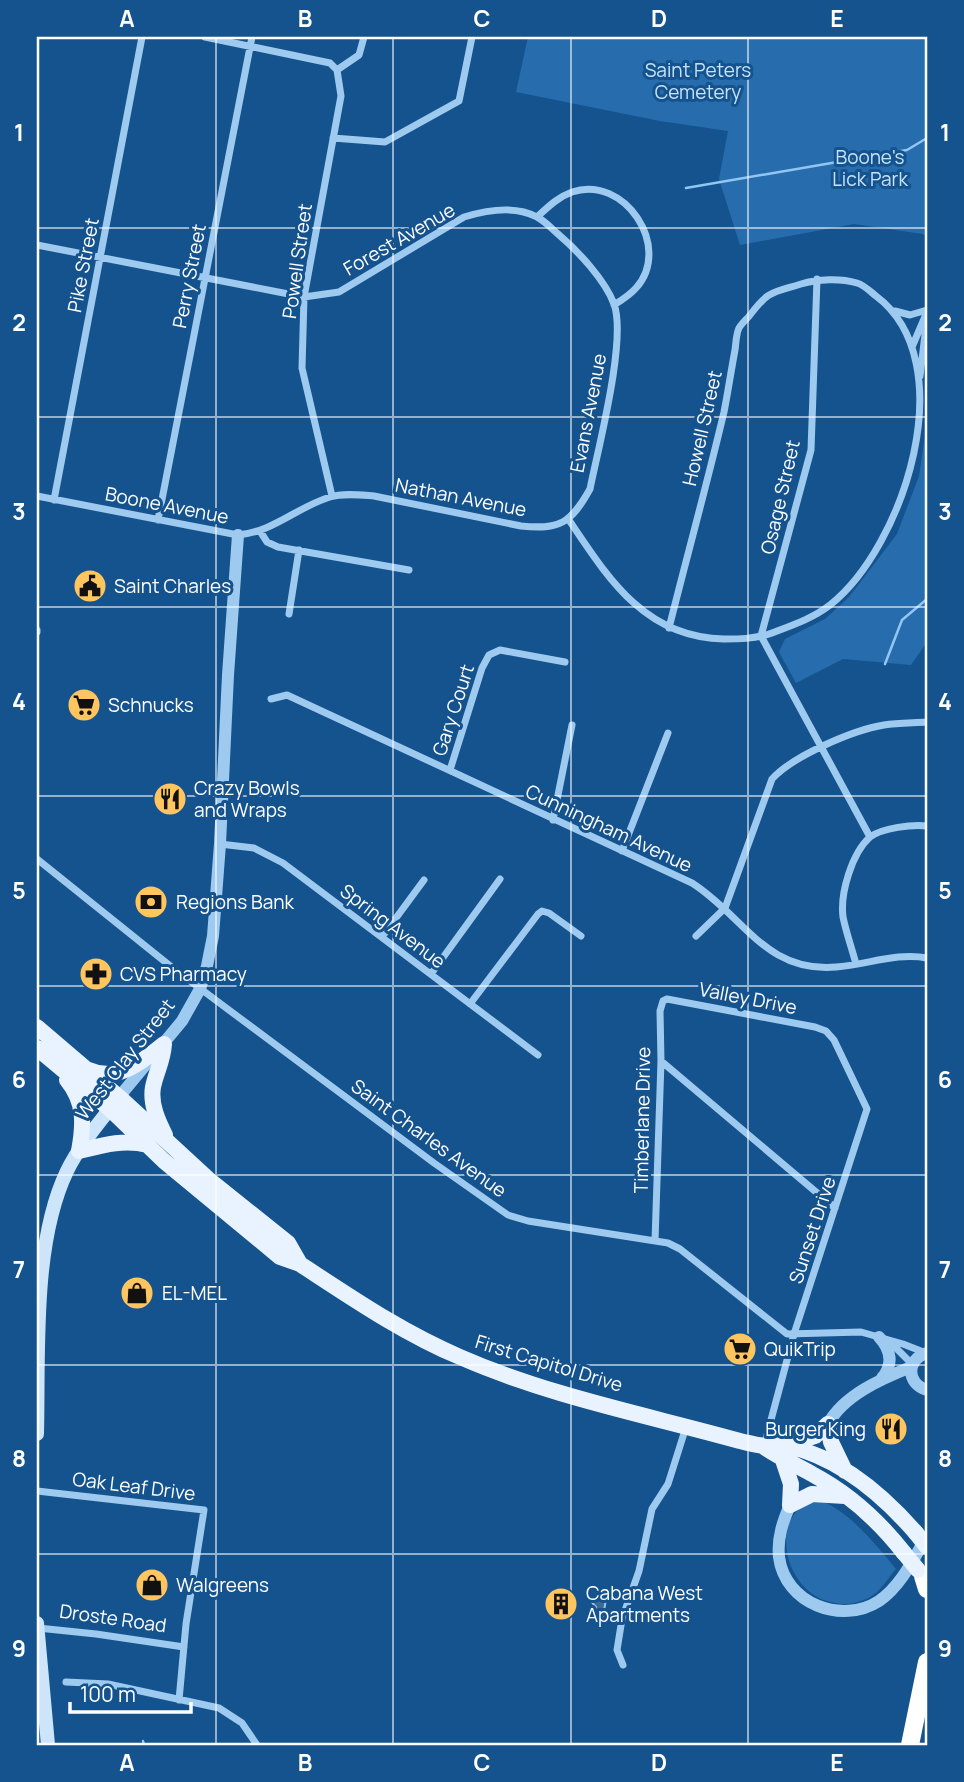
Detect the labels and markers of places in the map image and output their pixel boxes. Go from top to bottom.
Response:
public building icon: Saint Charles [71,567,109,605]
place label: Saint Charles [114,573,231,599]
supermarket icon: Schnucks [65,686,103,724]
place label: Schnucks [108,692,194,718]
place label: Crazy Bowls and Wraps [194,775,300,823]
restaurant icon: Crazy Bowls and Wraps [151,780,189,818]
bank icon: Regions Bank [132,883,170,921]
place label: Regions Bank [176,889,295,915]
pharmacy icon: CVS Pharmacy [77,955,115,993]
place label: CVS Pharmacy [120,961,247,987]
shop icon: EL-MEL [118,1274,156,1312]
place label: EL-MEL [162,1280,227,1306]
supermarket icon: QuikTrip [721,1330,759,1368]
place label: QuikTrip [764,1336,836,1362]
restaurant icon: Burger King [872,1410,910,1448]
place label: Burger King [765,1416,866,1442]
shop icon: Walgreens [133,1566,171,1604]
place label: Walgreens [176,1572,269,1598]
place label: Cabana West Apartments [586,1580,703,1628]
building icon: Cabana West Apartments [542,1585,580,1623]

